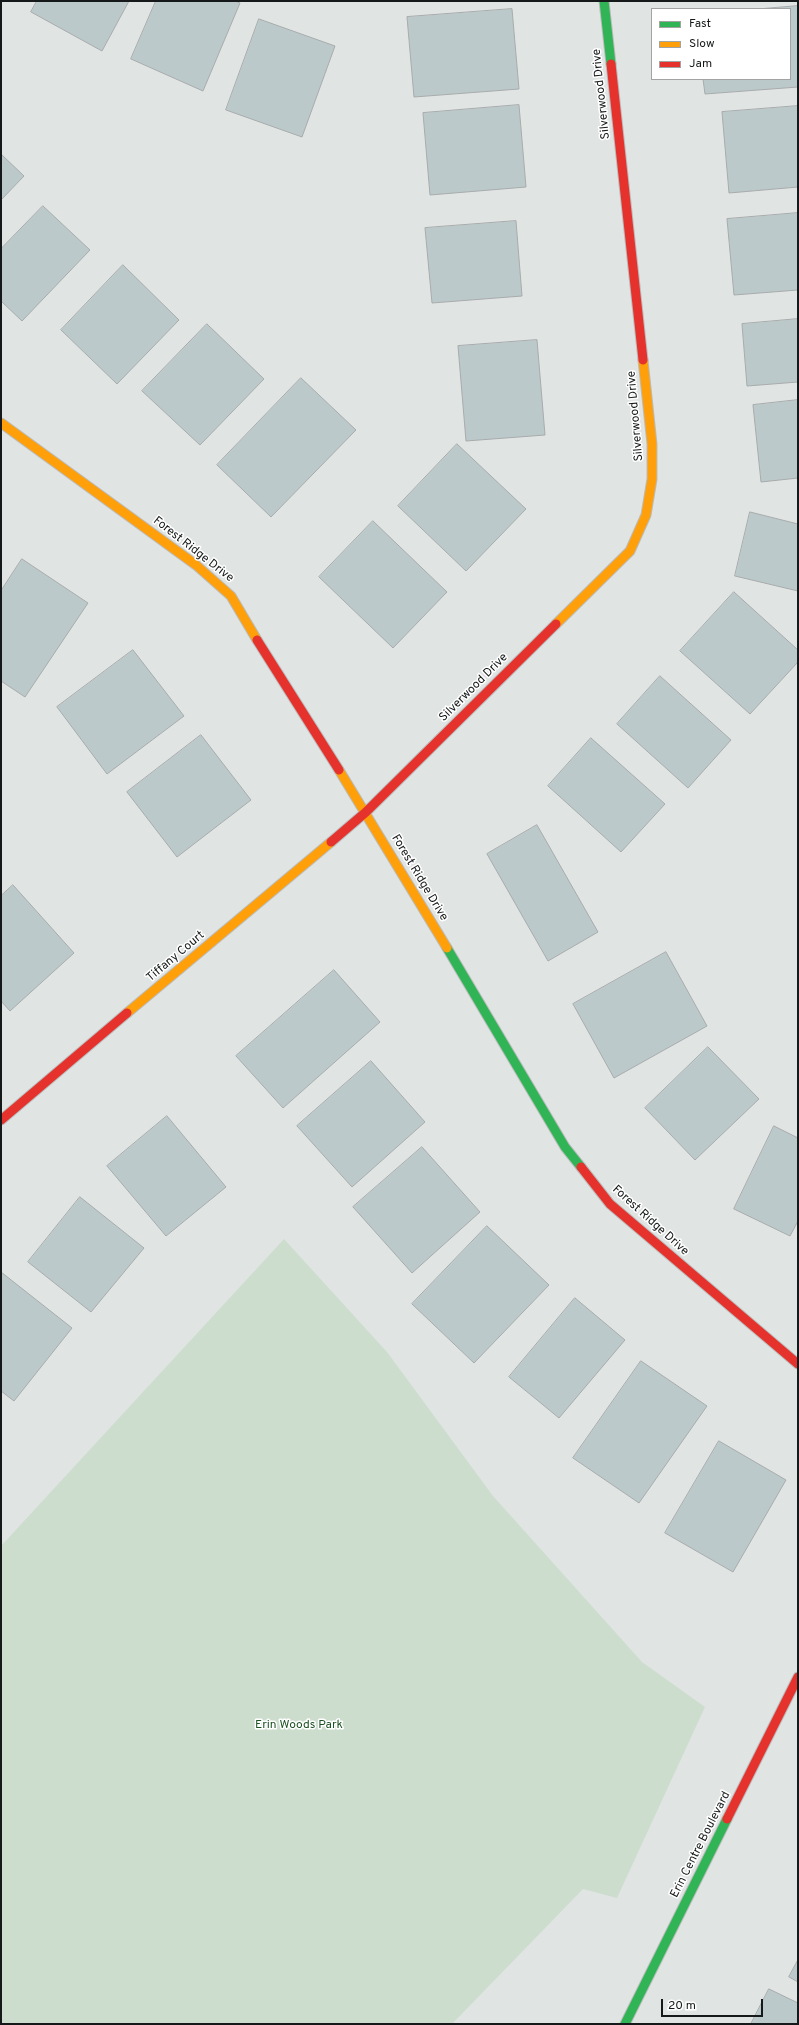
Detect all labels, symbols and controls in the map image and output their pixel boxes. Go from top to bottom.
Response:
legend [651,8,791,80]
text: Fast [689,16,711,32]
text: Slow [689,36,715,52]
street label: Silverwood Drive [590,48,614,140]
text: Jam [689,56,712,72]
street label: Silverwood Drive [625,370,647,462]
street label: Forest Ridge Drive [150,514,236,586]
street label: Silverwood Drive [437,651,511,725]
street label: Forest Ridge Drive [388,832,450,924]
street label: Tiffany Court [144,929,208,985]
street label: Forest Ridge Drive [609,1183,691,1259]
park label: Erin Woods Park [255,1719,343,1733]
street label: Erin Centre Boulevard [668,1789,734,1901]
scale bar [663,1991,765,2017]
text: 20 m [668,1998,696,2014]

